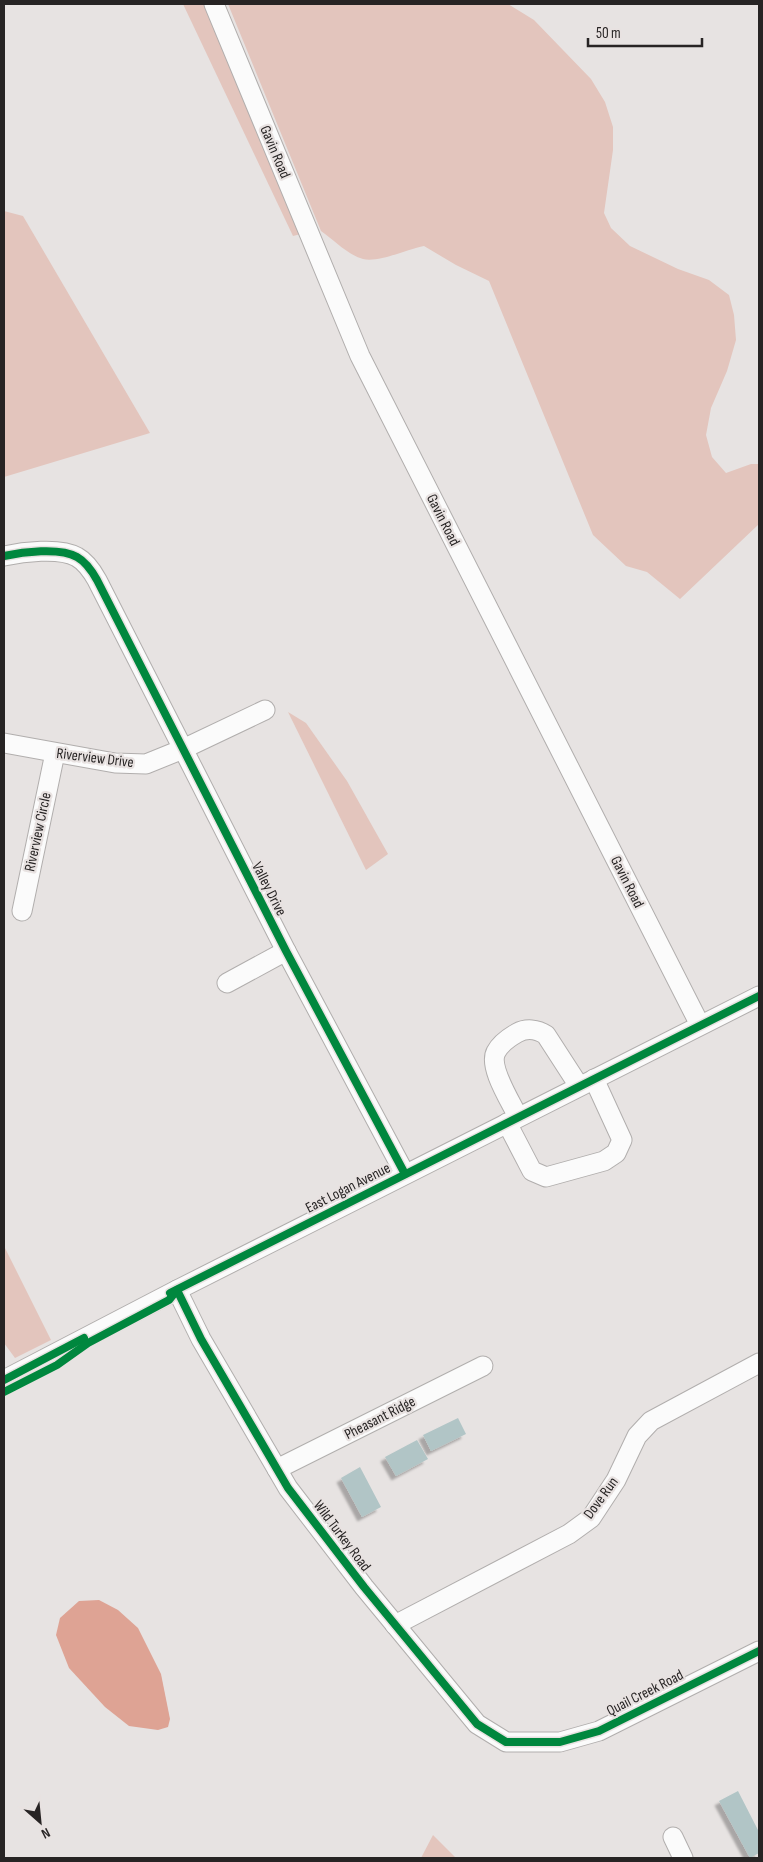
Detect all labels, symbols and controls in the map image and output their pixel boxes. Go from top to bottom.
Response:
scale bar [588,15,702,47]
text: 50 m [596,24,621,43]
street label: Gavin Road [255,123,295,181]
street label: Gavin Road [422,491,464,549]
street label: Riverview Drive [55,744,135,772]
street label: Riverview Circle [20,791,56,873]
street label: Gavin Road [606,853,648,911]
street label: Valley Drive [247,859,291,919]
street label: East Logan Avenue [302,1158,394,1218]
street label: Pheasant Ridge [341,1392,419,1444]
street label: Dove Run [579,1473,623,1523]
street label: Wild Turkey Road [309,1497,375,1575]
street label: Quail Creek Road [603,1665,687,1721]
north arrow [15,1797,65,1847]
text: N [38,1824,53,1842]

